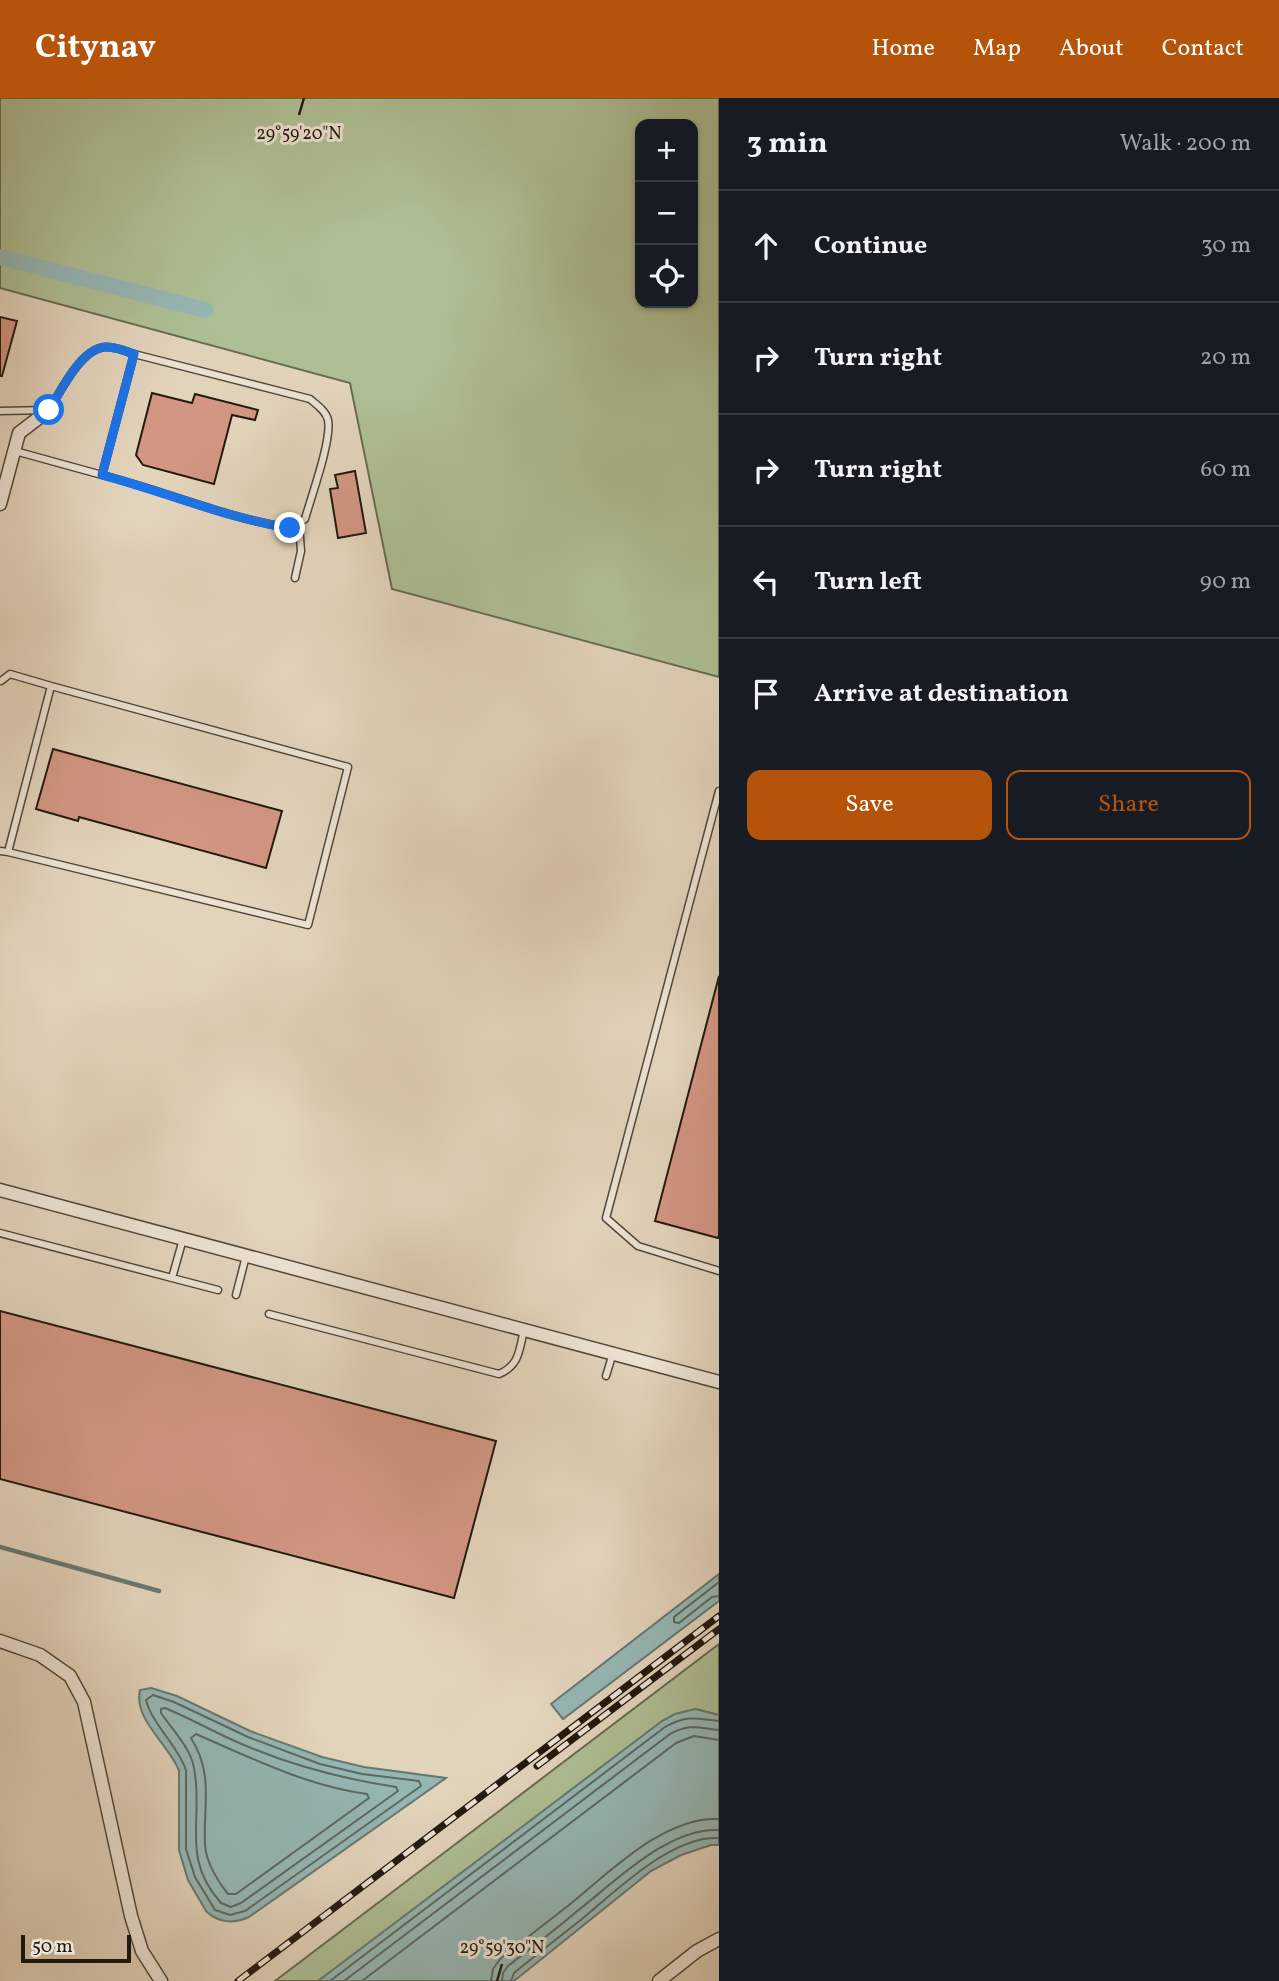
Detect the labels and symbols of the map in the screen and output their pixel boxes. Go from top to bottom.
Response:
text: 29°59'20"N [256,122,342,147]
route start [33,394,64,425]
route end [274,512,305,543]
scale bar [21,1932,131,1964]
text: 29°59'30"N [460,1936,544,1961]

